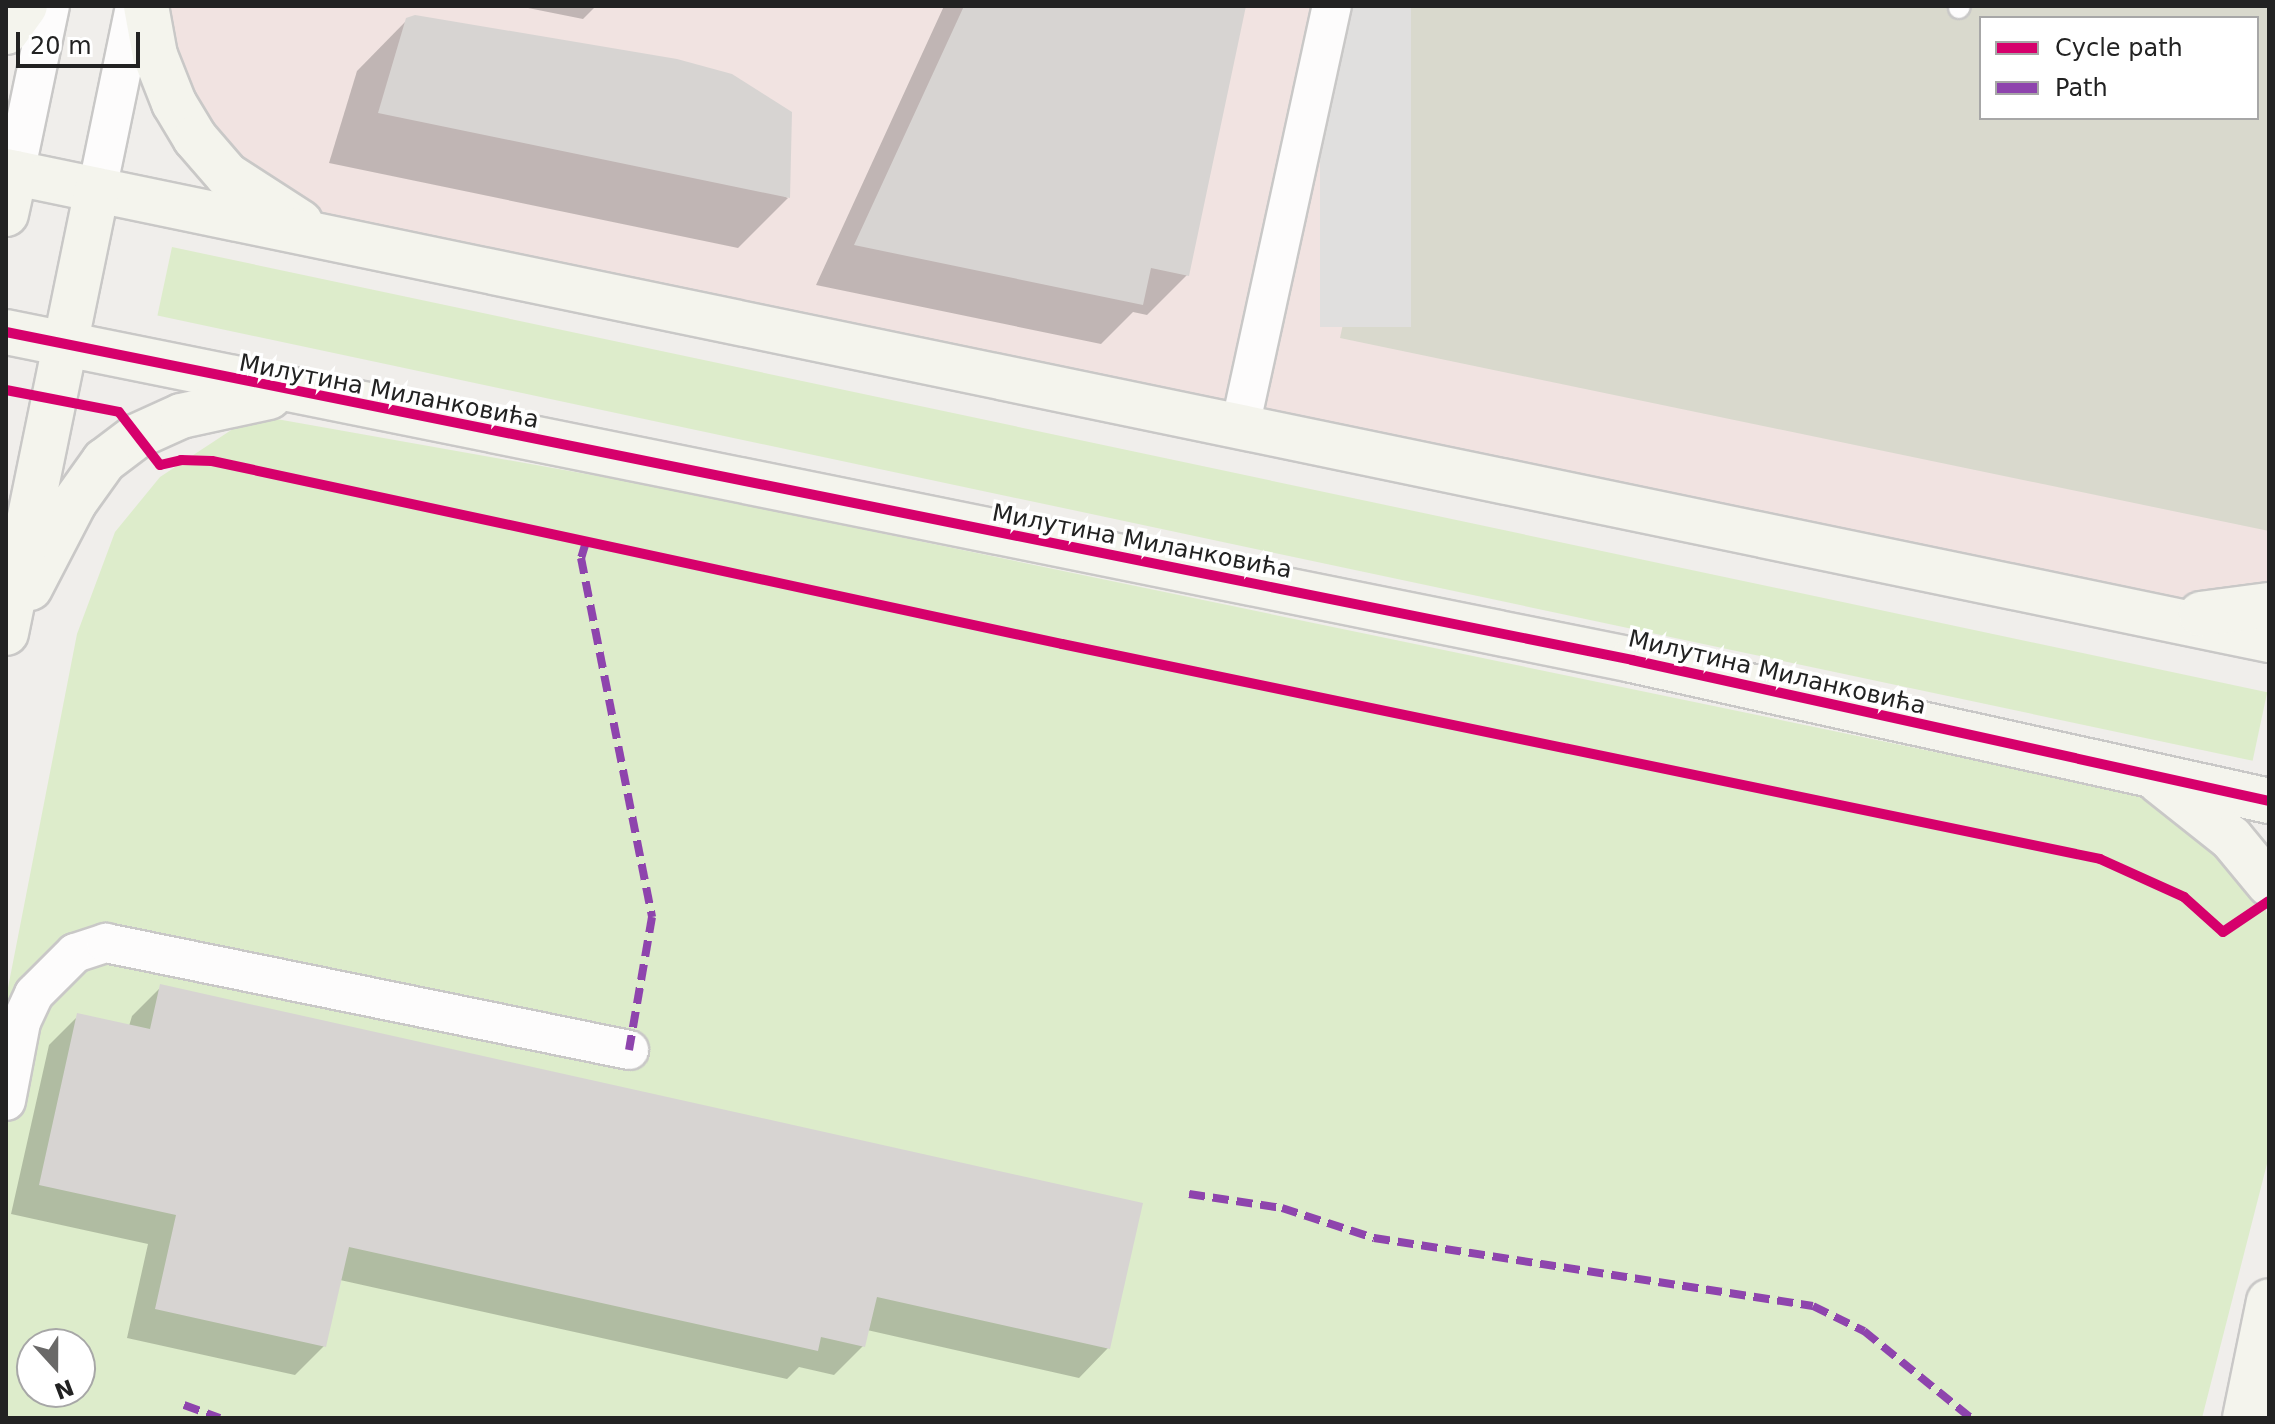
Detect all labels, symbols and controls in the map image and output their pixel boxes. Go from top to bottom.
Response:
scale bar [20,16,144,66]
legend [1979,16,2259,120]
text: 20 m [30,32,92,60]
text: Cycle path [2055,34,2183,62]
text: Path [2055,74,2108,102]
street label: Милутина Миланковића [237,349,541,435]
street label: Милутина Миланковића [990,499,1294,585]
street label: Милутина Миланковића [1625,625,1929,721]
north arrow [16,1328,96,1408]
text: N [51,1374,77,1404]

